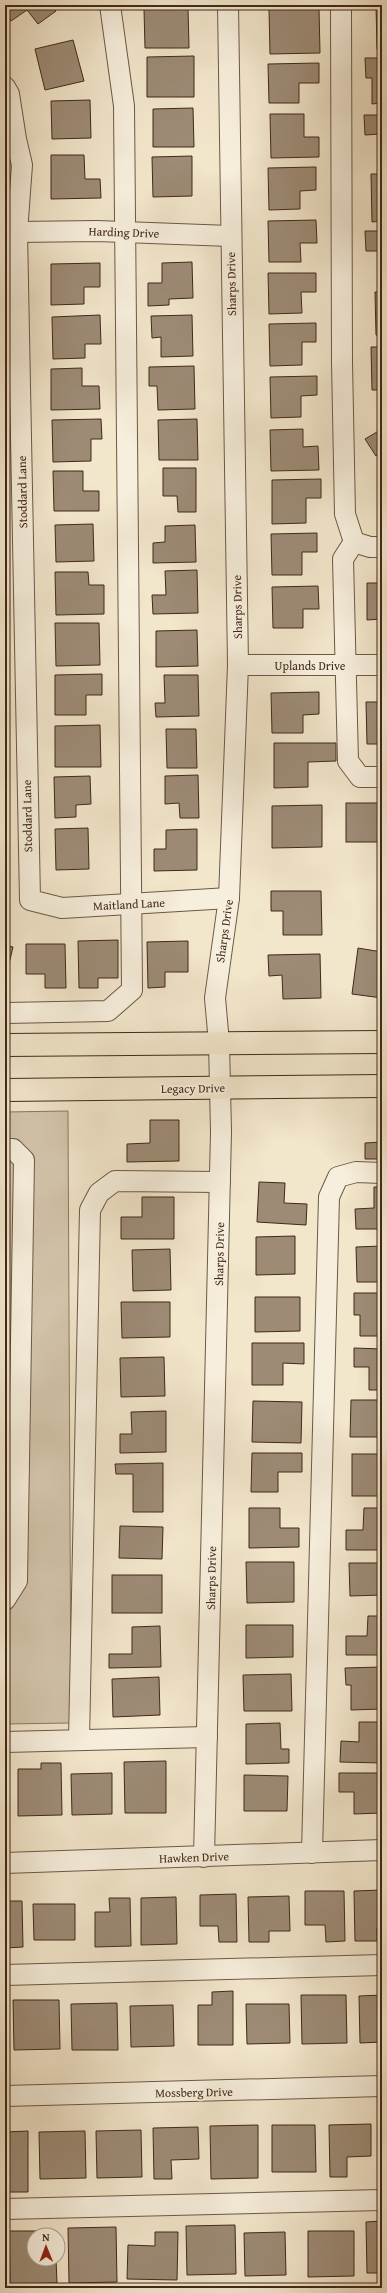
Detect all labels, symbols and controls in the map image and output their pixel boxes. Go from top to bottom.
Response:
street label: Harding Drive [88,222,160,242]
street label: Sharps Drive [222,251,240,316]
street label: Stoddard Lane [13,455,31,528]
street label: Sharps Drive [228,574,246,639]
street label: Uplands Drive [275,657,346,674]
street label: Stoddard Lane [18,779,36,852]
street label: Maitland Lane [93,894,166,914]
street label: Sharps Drive [211,898,237,964]
street label: Legacy Drive [161,1079,226,1097]
street label: Sharps Drive [210,1221,228,1286]
street label: Sharps Drive [202,1545,220,1610]
street label: Hawken Drive [159,1847,230,1867]
street label: Mossberg Drive [155,2083,233,2101]
north arrow [26,2227,66,2267]
text: N [42,2229,50,2245]

